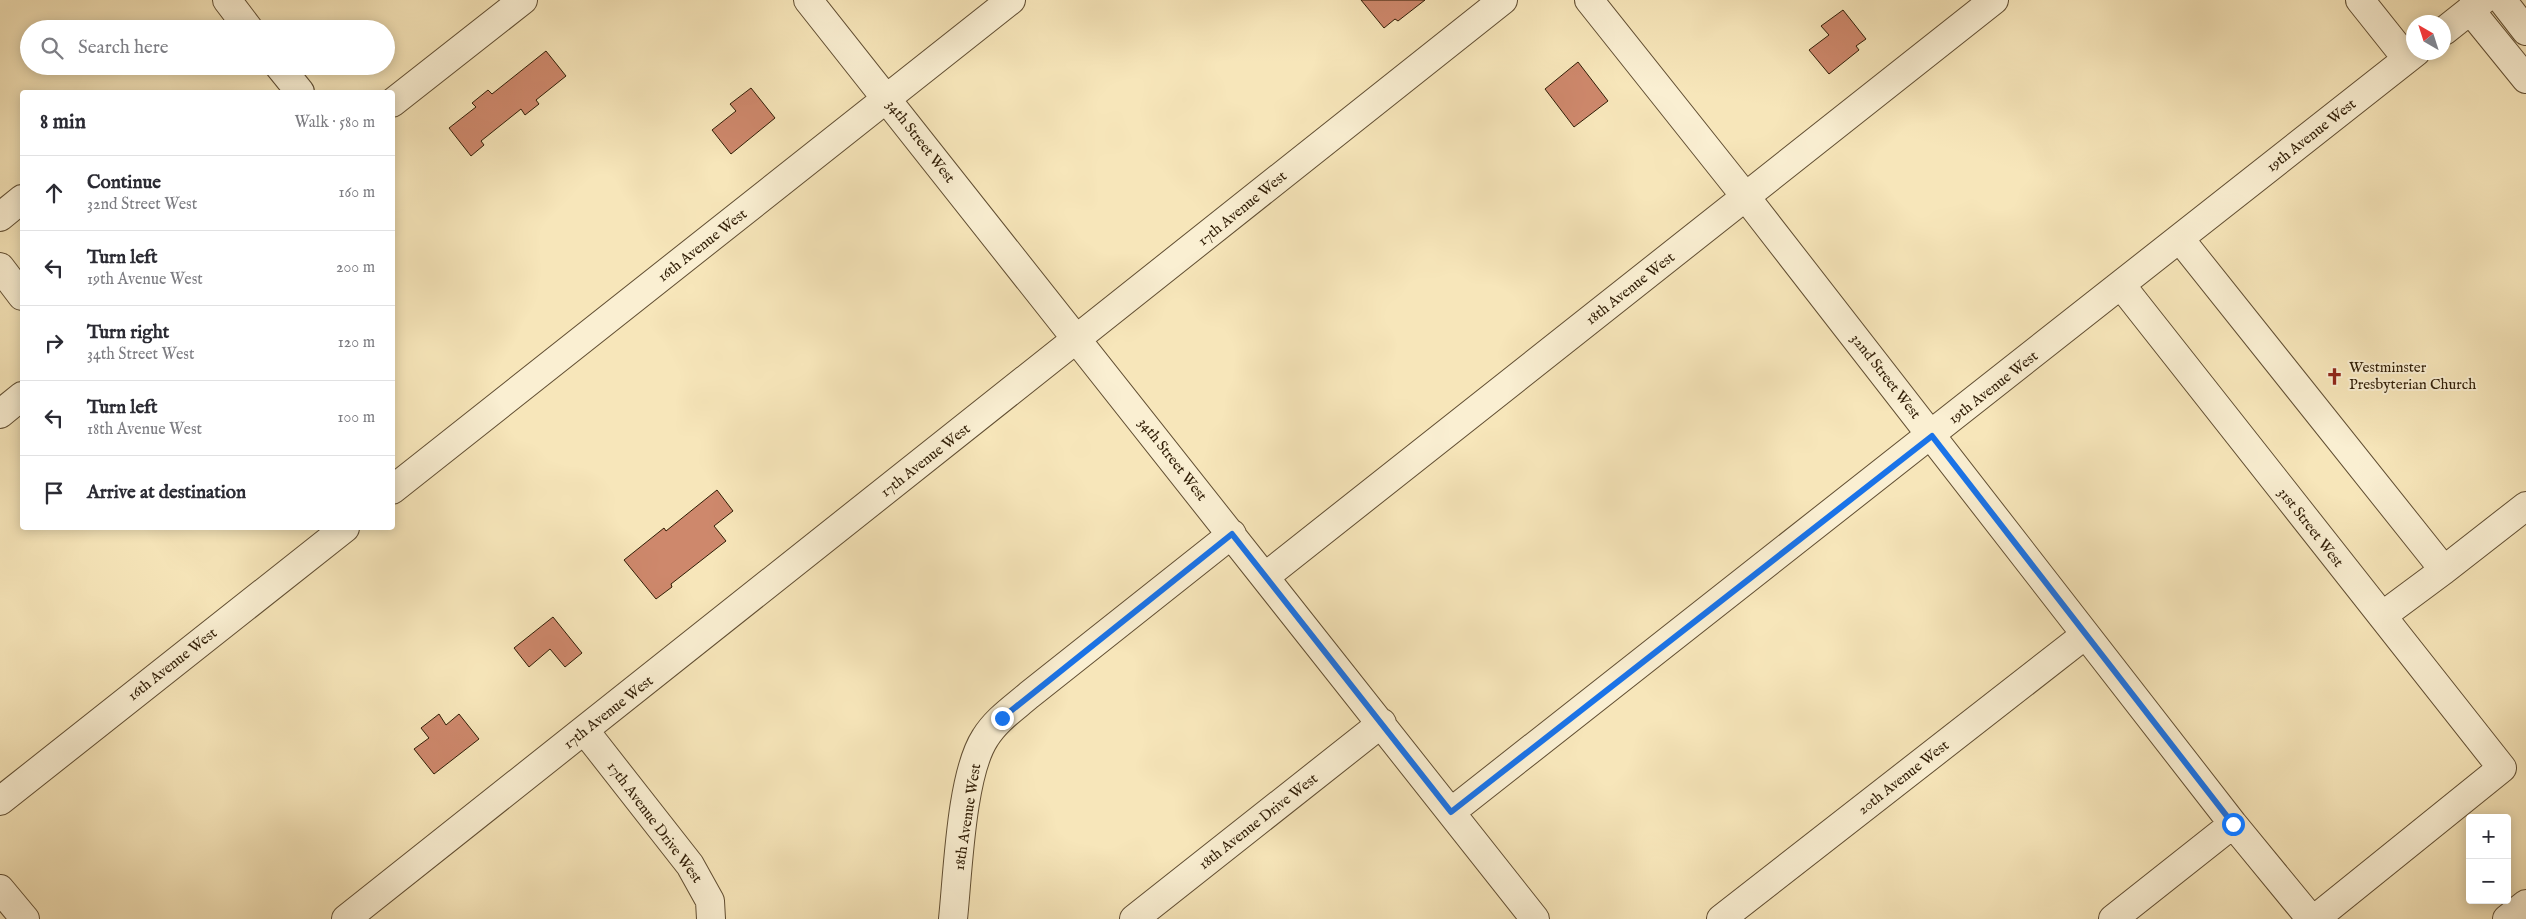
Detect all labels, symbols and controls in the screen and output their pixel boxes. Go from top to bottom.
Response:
north arrow [2406,15,2451,60]
search box [20,20,395,75]
icon: search [38,34,66,62]
text: Search here [78,36,169,60]
street label: 19th Avenue West [2263,95,2360,176]
street label: 34th Street West [882,96,959,187]
text: 8 min [40,109,86,136]
text: Walk · 580 m [295,113,375,133]
street label: 17th Avenue West [1194,167,1291,250]
text: Continue [87,171,161,195]
icon: ahead [40,179,68,207]
text: 160 m [339,183,375,203]
text: 32nd Street West [87,195,197,215]
street label: 16th Avenue West [654,205,751,286]
text: Turn left [87,246,158,270]
street label: 18th Avenue West [1582,248,1679,329]
icon: left [40,254,68,282]
text: 200 m [336,258,375,278]
text: 19th Avenue West [87,270,203,290]
text: Turn right [87,321,169,345]
icon: right [40,329,68,357]
street label: 32nd Street West [1846,330,1925,423]
text: 120 m [338,333,375,353]
text: 34th Street West [87,345,194,365]
street label: 19th Avenue West [1945,347,2042,428]
place label: Westminster Presbyterian Church [2349,358,2476,394]
church icon: Westminster Presbyterian Church [2325,366,2345,386]
text: Turn left [87,396,158,420]
icon: left [40,404,68,432]
text: 100 m [338,408,375,428]
street label: 34th Street West [1134,414,1211,505]
street label: 17th Avenue West [877,419,974,501]
text: 18th Avenue West [87,420,202,440]
icon: arrive [40,479,68,507]
text: Arrive at destination [87,481,246,505]
street label: 31st Street West [2273,484,2348,571]
street label: 16th Avenue West [124,624,221,705]
street label: 17th Avenue West [560,671,657,753]
route end [991,707,1014,730]
street label: 20th Avenue West [1854,736,1953,819]
street label: 17th Avenue Drive West [603,758,706,887]
street label: 18th Avenue West [950,762,985,872]
street label: 18th Avenue Drive West [1195,769,1322,874]
route start [2222,813,2245,836]
map controls [2466,814,2511,904]
button: + [2466,814,2511,859]
button: − [2466,859,2511,904]

